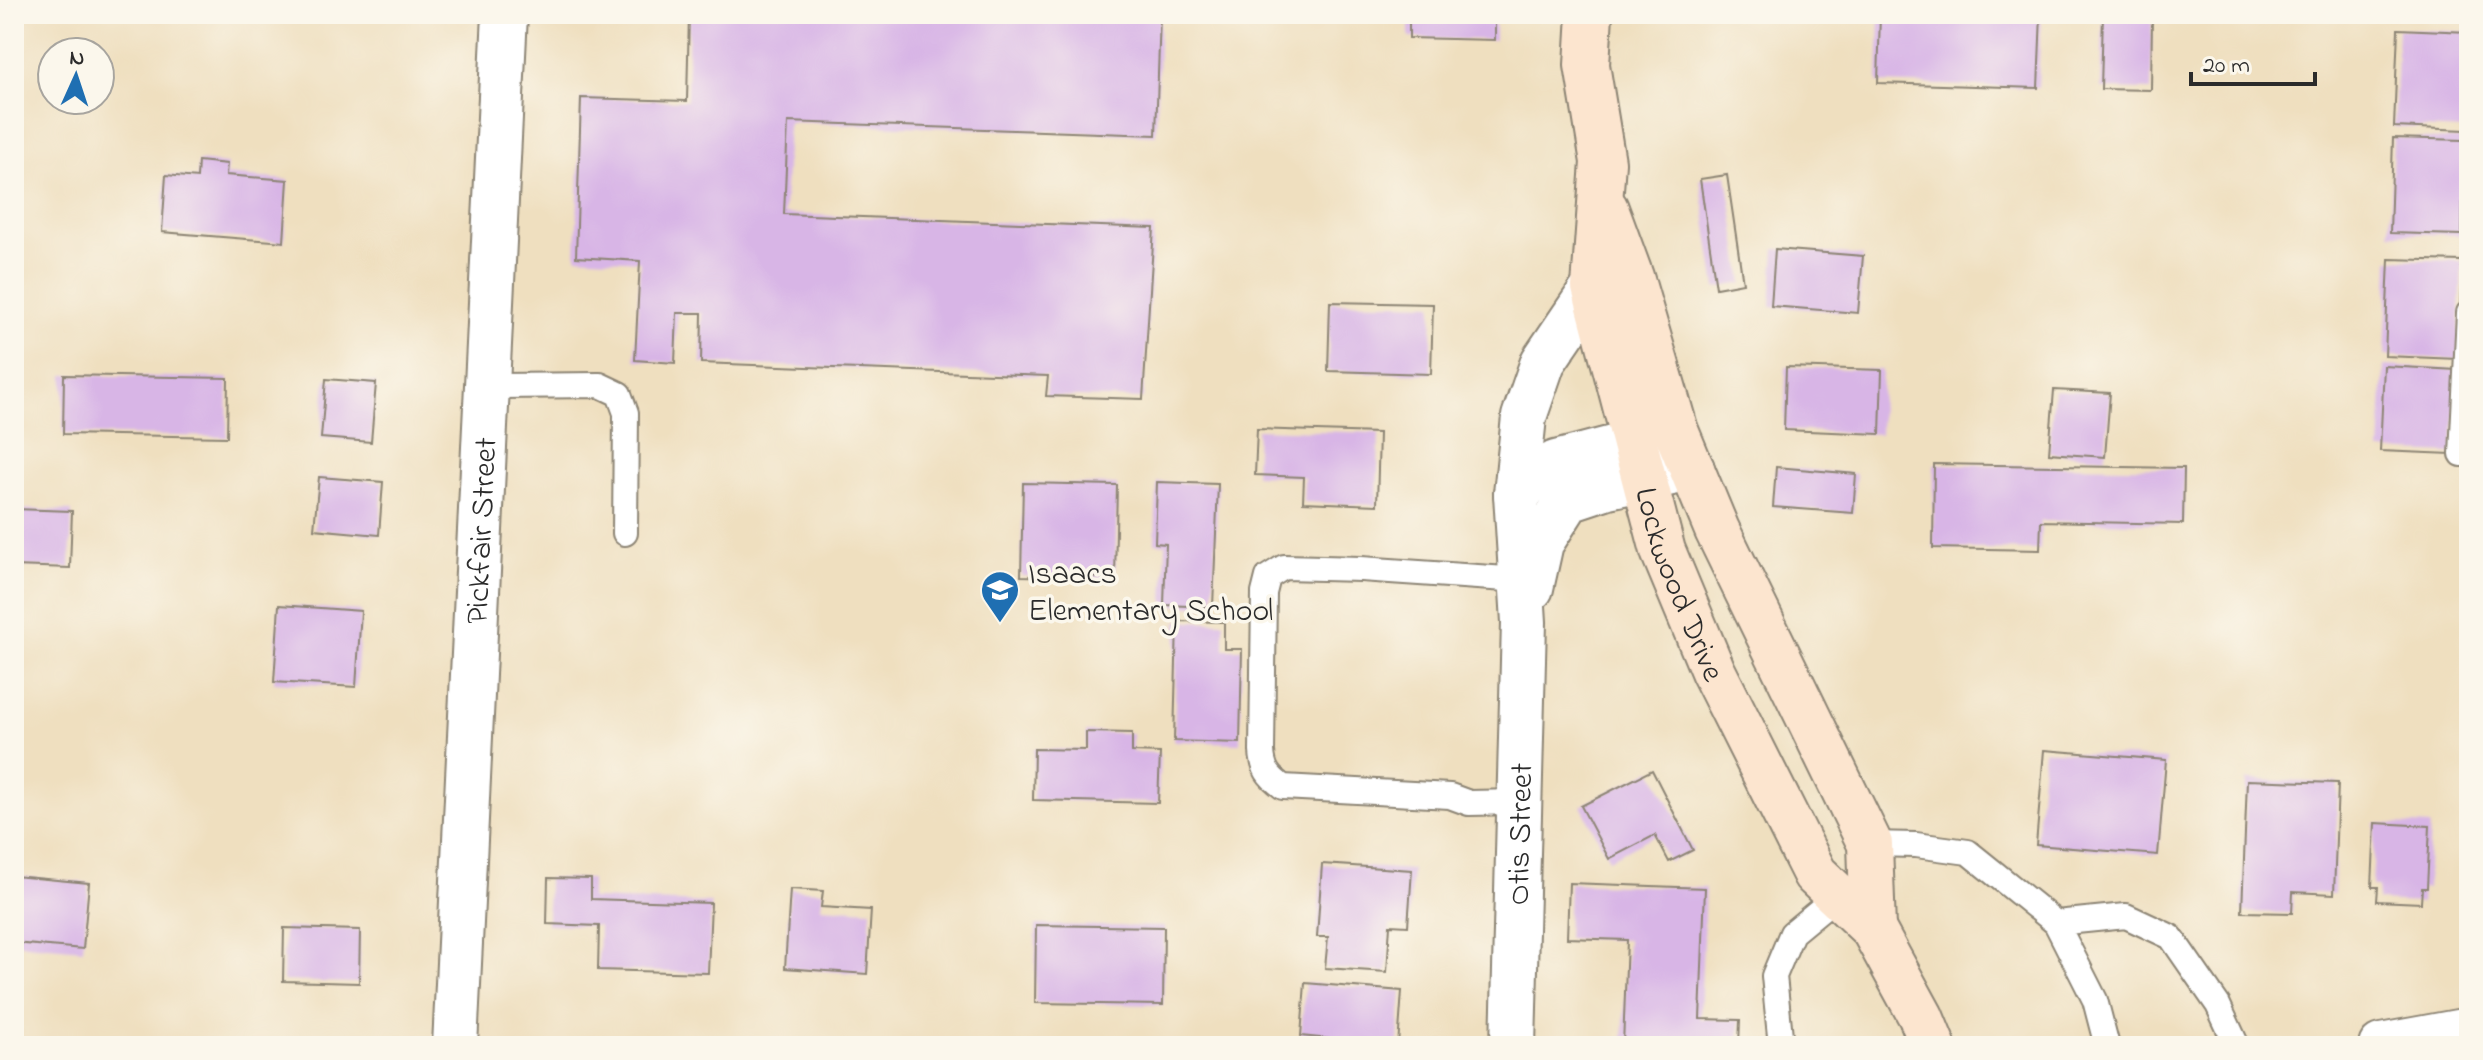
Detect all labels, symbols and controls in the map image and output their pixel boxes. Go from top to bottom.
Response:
north arrow [36,36,116,116]
scale bar [2191,36,2315,86]
text: N [69,43,85,75]
text: 20 m [2203,49,2250,84]
street label: Pickfair Street [455,436,511,625]
street label: Lockwood Drive [1620,483,1735,691]
place label: Isaacs Elementary School [1028,552,1273,636]
school or university icon: Isaacs Elementary School [979,569,1021,624]
street label: Otis Street [1497,762,1547,906]

